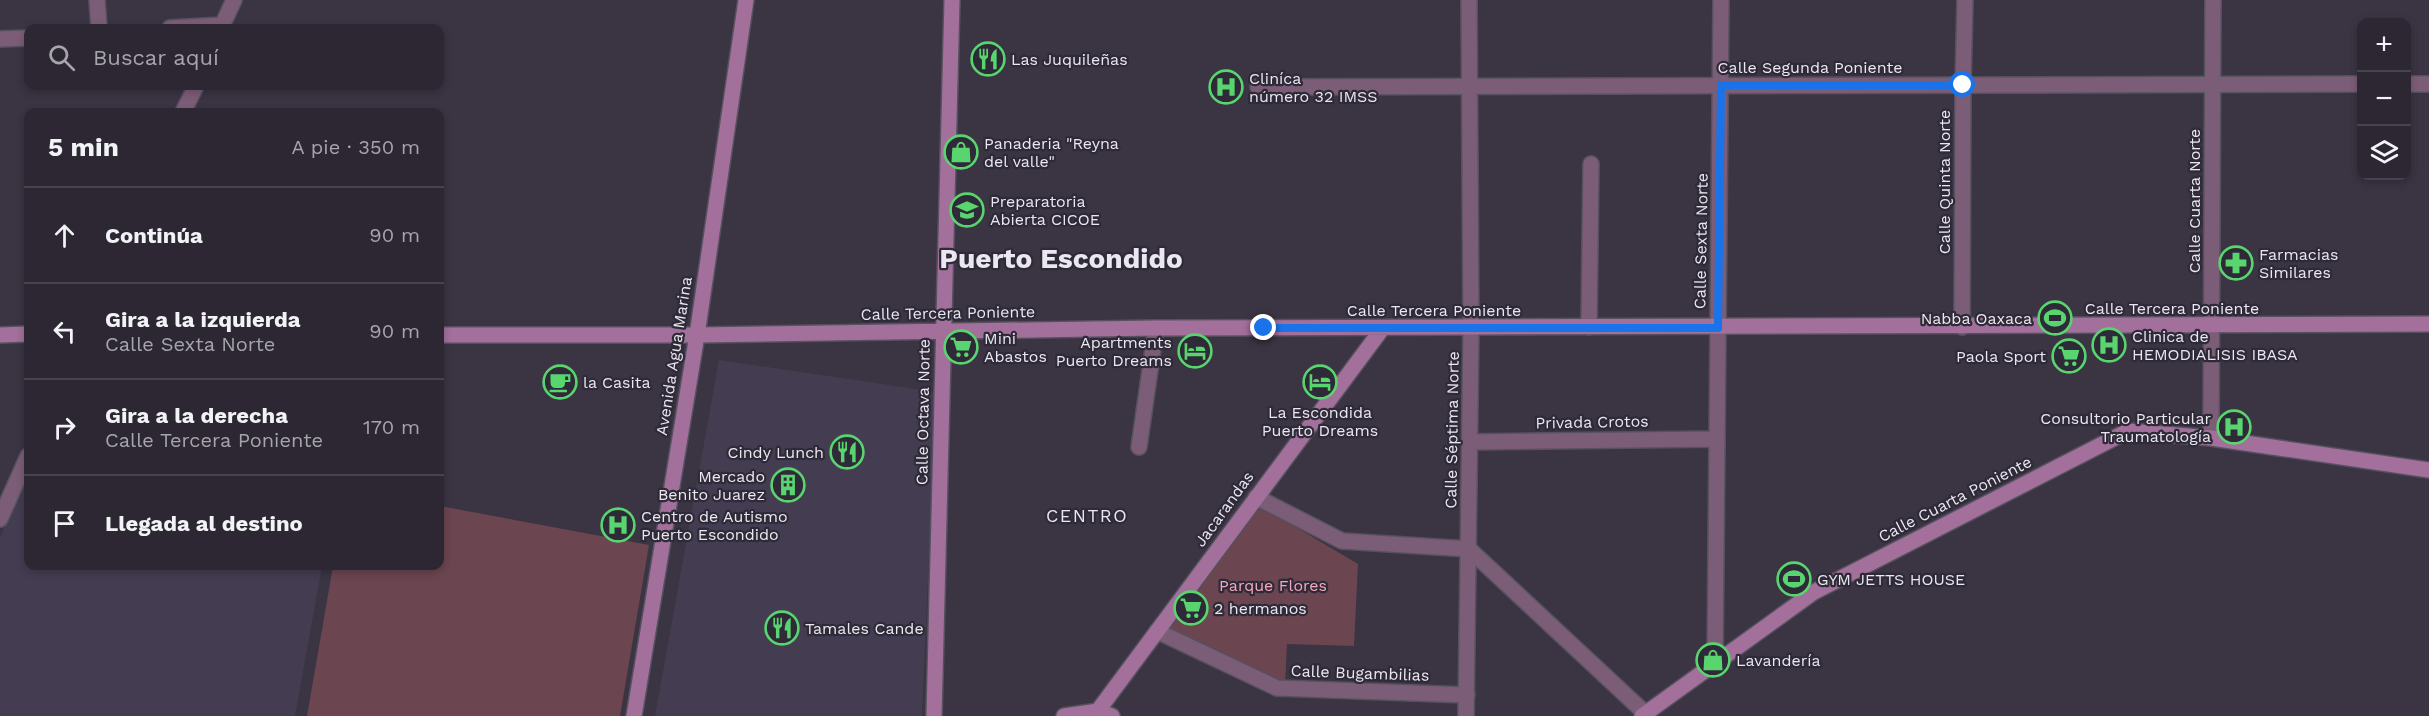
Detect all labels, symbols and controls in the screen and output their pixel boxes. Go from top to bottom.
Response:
map controls [2357,18,2411,180]
button: + [2357,18,2411,72]
search box [24,24,444,90]
icon: search [45,41,78,74]
restaurant icon: Las Juquileñas [970,41,1006,77]
text: Buscar aquí [93,45,219,70]
place label: Las Juquileñas [1011,50,1128,69]
street label: Calle Segunda Poniente [1718,58,1902,77]
hospital icon: Cliníca número 32 IMSS [1208,69,1244,105]
place label: Cliníca número 32 IMSS [1249,69,1378,106]
route start [1949,71,1975,97]
button: − [2357,72,2411,126]
street label: Calle Quinta Norte [1935,110,1954,254]
button: layers [2357,126,2411,180]
street label: Calle Cuarta Norte [2185,129,2204,273]
text: 5 min [48,132,119,162]
shop icon: Panaderia "Reyna del valle" [943,134,979,170]
place label: Panaderia "Reyna del valle" [984,134,1119,171]
text: A pie · 350 m [292,135,420,159]
street label: Calle Sexta Norte [1690,173,1712,309]
school or university icon: Preparatoria Abierta CICOE [949,192,985,228]
place label: Preparatoria Abierta CICOE [990,192,1100,229]
icon: ahead [48,219,81,252]
text: Continúa [105,223,203,248]
text: 90 m [369,223,420,247]
district label: Puerto Escondido [939,242,1183,275]
pharmacy icon: Farmacias Similares [2218,245,2254,281]
place label: Farmacias Similares [2259,245,2339,282]
street label: Avenida Agua Marina [652,275,696,437]
street label: Calle Tercera Poniente [2085,299,2259,318]
sports icon: Nabba Oaxaca [2037,300,2073,336]
street label: Calle Tercera Poniente [1347,301,1521,320]
street label: Calle Tercera Poniente [861,302,1035,324]
text: Gira a la izquierda [105,307,301,332]
place label: Nabba Oaxaca [1921,309,2032,328]
route end [1250,314,1276,340]
icon: left [48,315,81,348]
text: 90 m [369,319,420,343]
hospital icon: Clinica de HEMODIALISIS IBASA [2091,327,2127,363]
place label: Clinica de HEMODIALISIS IBASA [2132,327,2298,364]
supermarket icon: Mini Abastos [943,329,979,365]
place label: Mini Abastos [984,329,1047,366]
text: Calle Sexta Norte [105,332,275,356]
place label: Apartments Puerto Dreams [1056,333,1172,370]
hotel icon: Apartments Puerto Dreams [1177,333,1213,369]
supermarket icon: Paola Sport [2051,338,2087,374]
street label: Calle Octava Norte [912,339,934,485]
place label: Paola Sport [1956,347,2046,366]
street label: Calle Séptima Norte [1441,351,1463,509]
cafe icon: la Casita [542,364,578,400]
hotel icon: La Escondida Puerto Dreams [1302,364,1338,400]
place label: la Casita [583,373,651,392]
text: Gira a la derecha [105,403,288,428]
place label: La Escondida Puerto Dreams [1262,403,1378,440]
place label: Consultorio Particular Traumatología [2040,409,2211,446]
hospital icon: Consultorio Particular Traumatología [2216,409,2252,445]
icon: right [48,411,81,444]
street label: Privada Crotos [1535,412,1649,432]
text: 170 m [363,415,420,439]
text: Calle Tercera Poniente [105,428,323,452]
restaurant icon: Cindy Lunch [829,434,865,470]
place label: Cindy Lunch [727,443,824,462]
street label: Calle Cuarta Poniente [1875,452,2035,546]
place label: Mercado Benito Juarez [658,467,765,504]
building icon: Mercado Benito Juarez [770,467,806,503]
street label: Jacarandas [1190,468,1258,550]
district label: CENTRO [1046,505,1128,526]
icon: arrive [48,507,81,540]
hospital icon: Centro de Autismo Puerto Escondido [600,507,636,543]
place label: Centro de Autismo Puerto Escondido [641,507,788,544]
text: Llegada al destino [105,511,303,536]
sports icon: GYM JETTS HOUSE [1776,561,1812,597]
place label: GYM JETTS HOUSE [1817,570,1965,589]
park label: Parque Flores [1219,576,1327,595]
supermarket icon: 2 hermanos [1173,590,1209,626]
place label: 2 hermanos [1214,599,1307,618]
restaurant icon: Tamales Cande [764,610,800,646]
place label: Tamales Cande [805,619,924,638]
shop icon: Lavandería [1695,642,1731,678]
place label: Lavandería [1736,651,1821,670]
street label: Calle Bugambilias [1290,661,1430,685]

